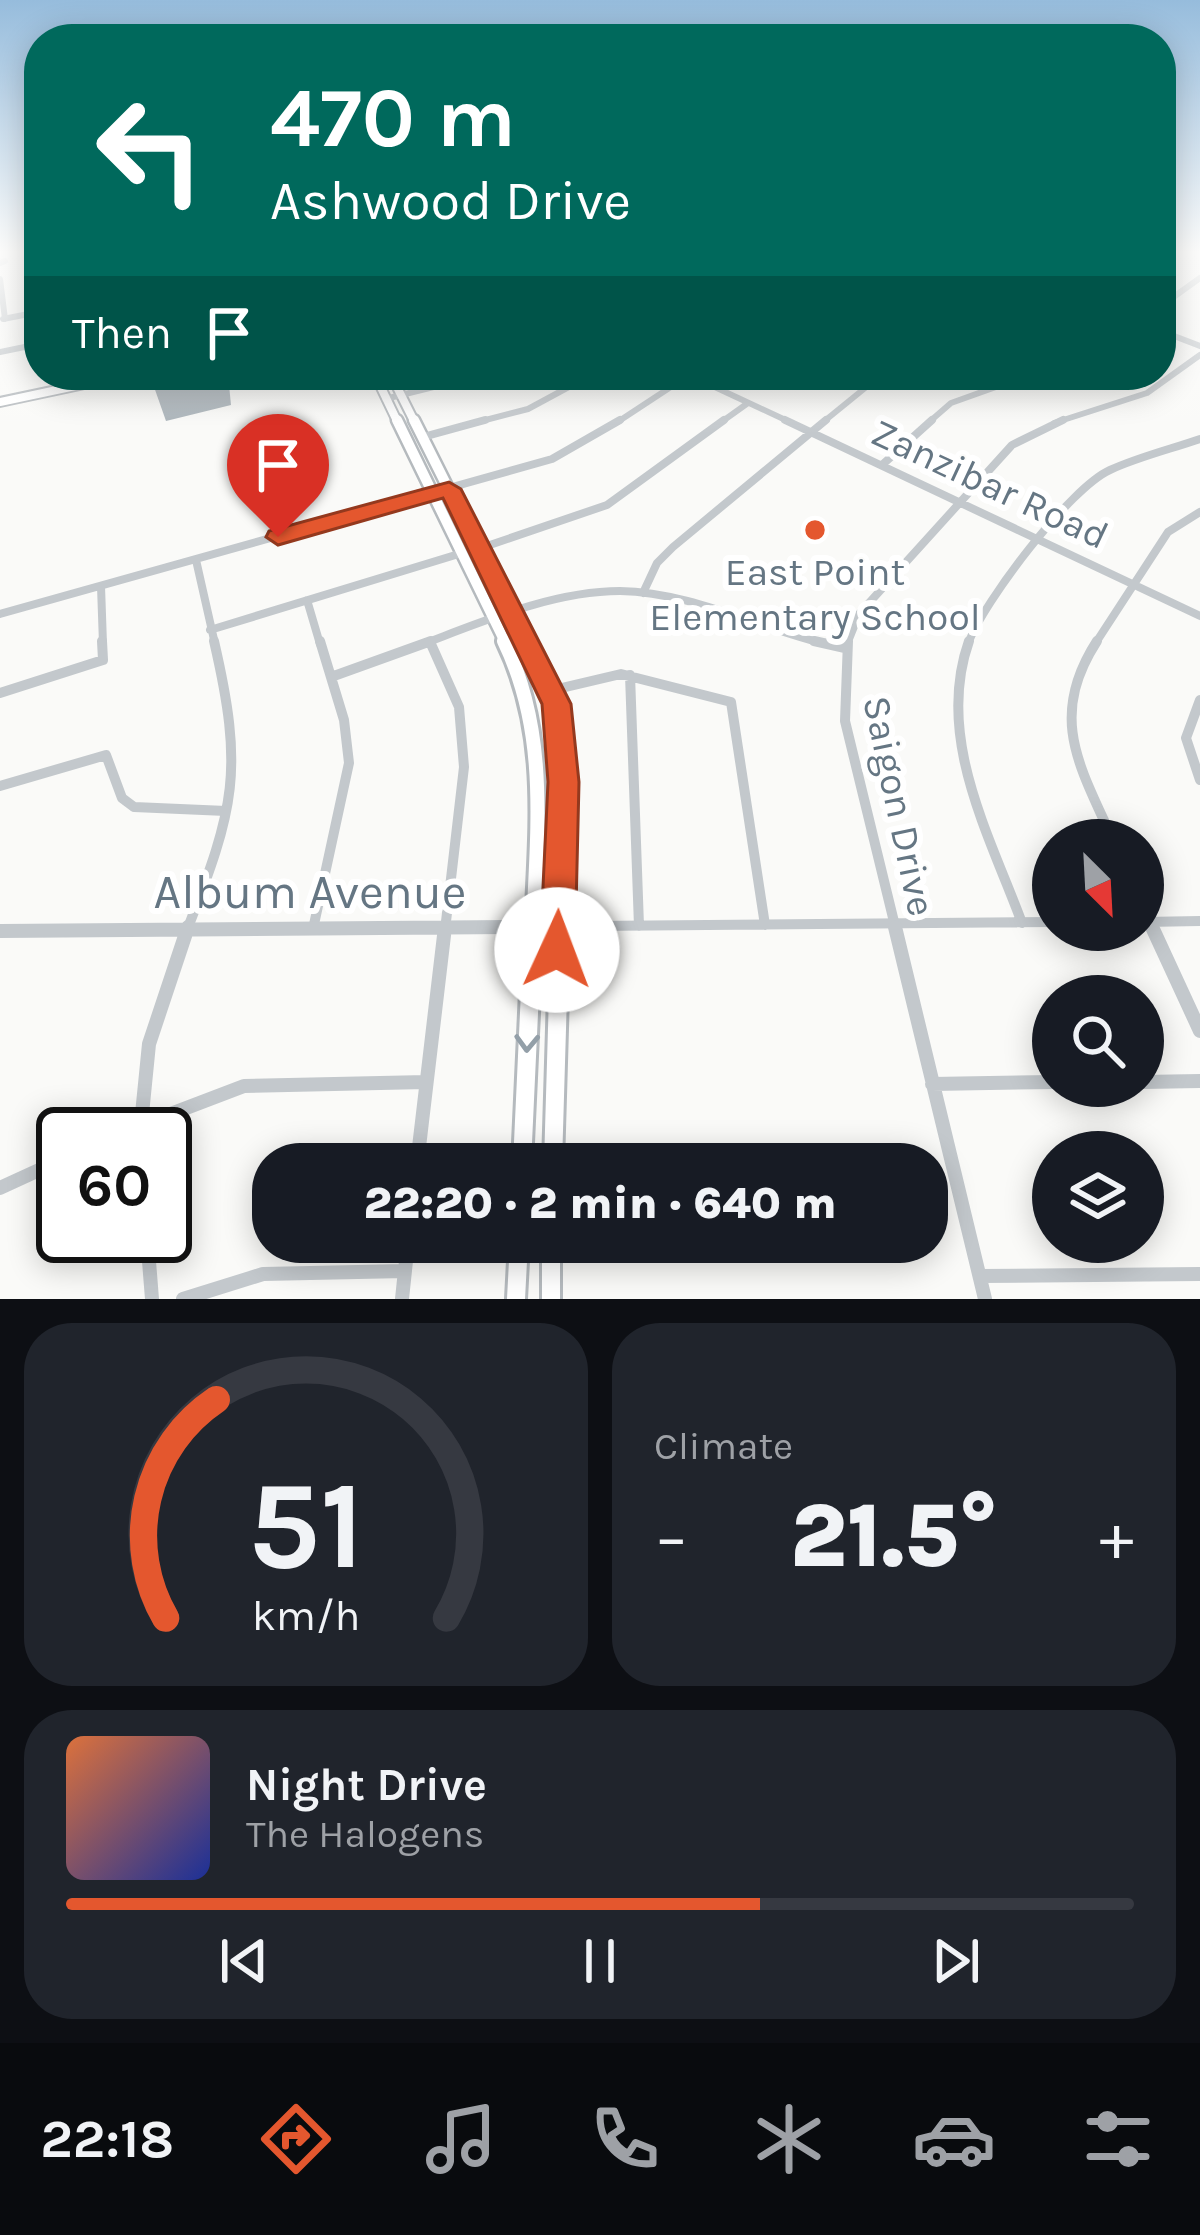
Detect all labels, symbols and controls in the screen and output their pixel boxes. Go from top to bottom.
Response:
text: 470 m [270,69,516,167]
icon: left [72,72,228,228]
text: Ashwood Drive [270,169,631,233]
icon: arrive [196,300,262,366]
text: Then [72,307,172,359]
street label: Zanzibar Road [864,409,1116,559]
pin [227,414,329,537]
icon: arrive [245,432,311,498]
marker: East Point Elementary School [802,517,828,543]
place label: East Point Elementary School [649,549,981,640]
street label: Saigon Drive [853,692,945,920]
north arrow [1032,819,1164,951]
map controls [1032,819,1164,1263]
street label: Album Avenue [154,864,466,920]
position arrow [494,887,620,1013]
button: search [1032,975,1164,1107]
one-way arrow [515,1034,541,1053]
speed limit sign: 60 [36,1107,192,1263]
button: layers [1032,1131,1164,1263]
text: 22:20 · 2 min · 640 m [363,1177,837,1229]
text: Climate [654,1423,793,1469]
text: 51 [247,1453,365,1598]
text: 21.5° [790,1483,998,1589]
text: − [654,1498,689,1576]
text: + [1099,1498,1134,1576]
text: km/h [252,1590,360,1640]
text: Night Drive [246,1759,487,1811]
text: The Halogens [246,1811,484,1857]
icon: previous [211,1928,277,1994]
icon: pause [567,1928,633,1994]
icon: next [923,1928,989,1994]
icon: directions [254,2097,338,2181]
icon: music [419,2097,503,2181]
icon: phone [583,2097,667,2181]
icon: climate [747,2097,831,2181]
icon: car [912,2097,996,2181]
icon: filters [1076,2097,1160,2181]
text: 22:18 [40,2107,174,2171]

